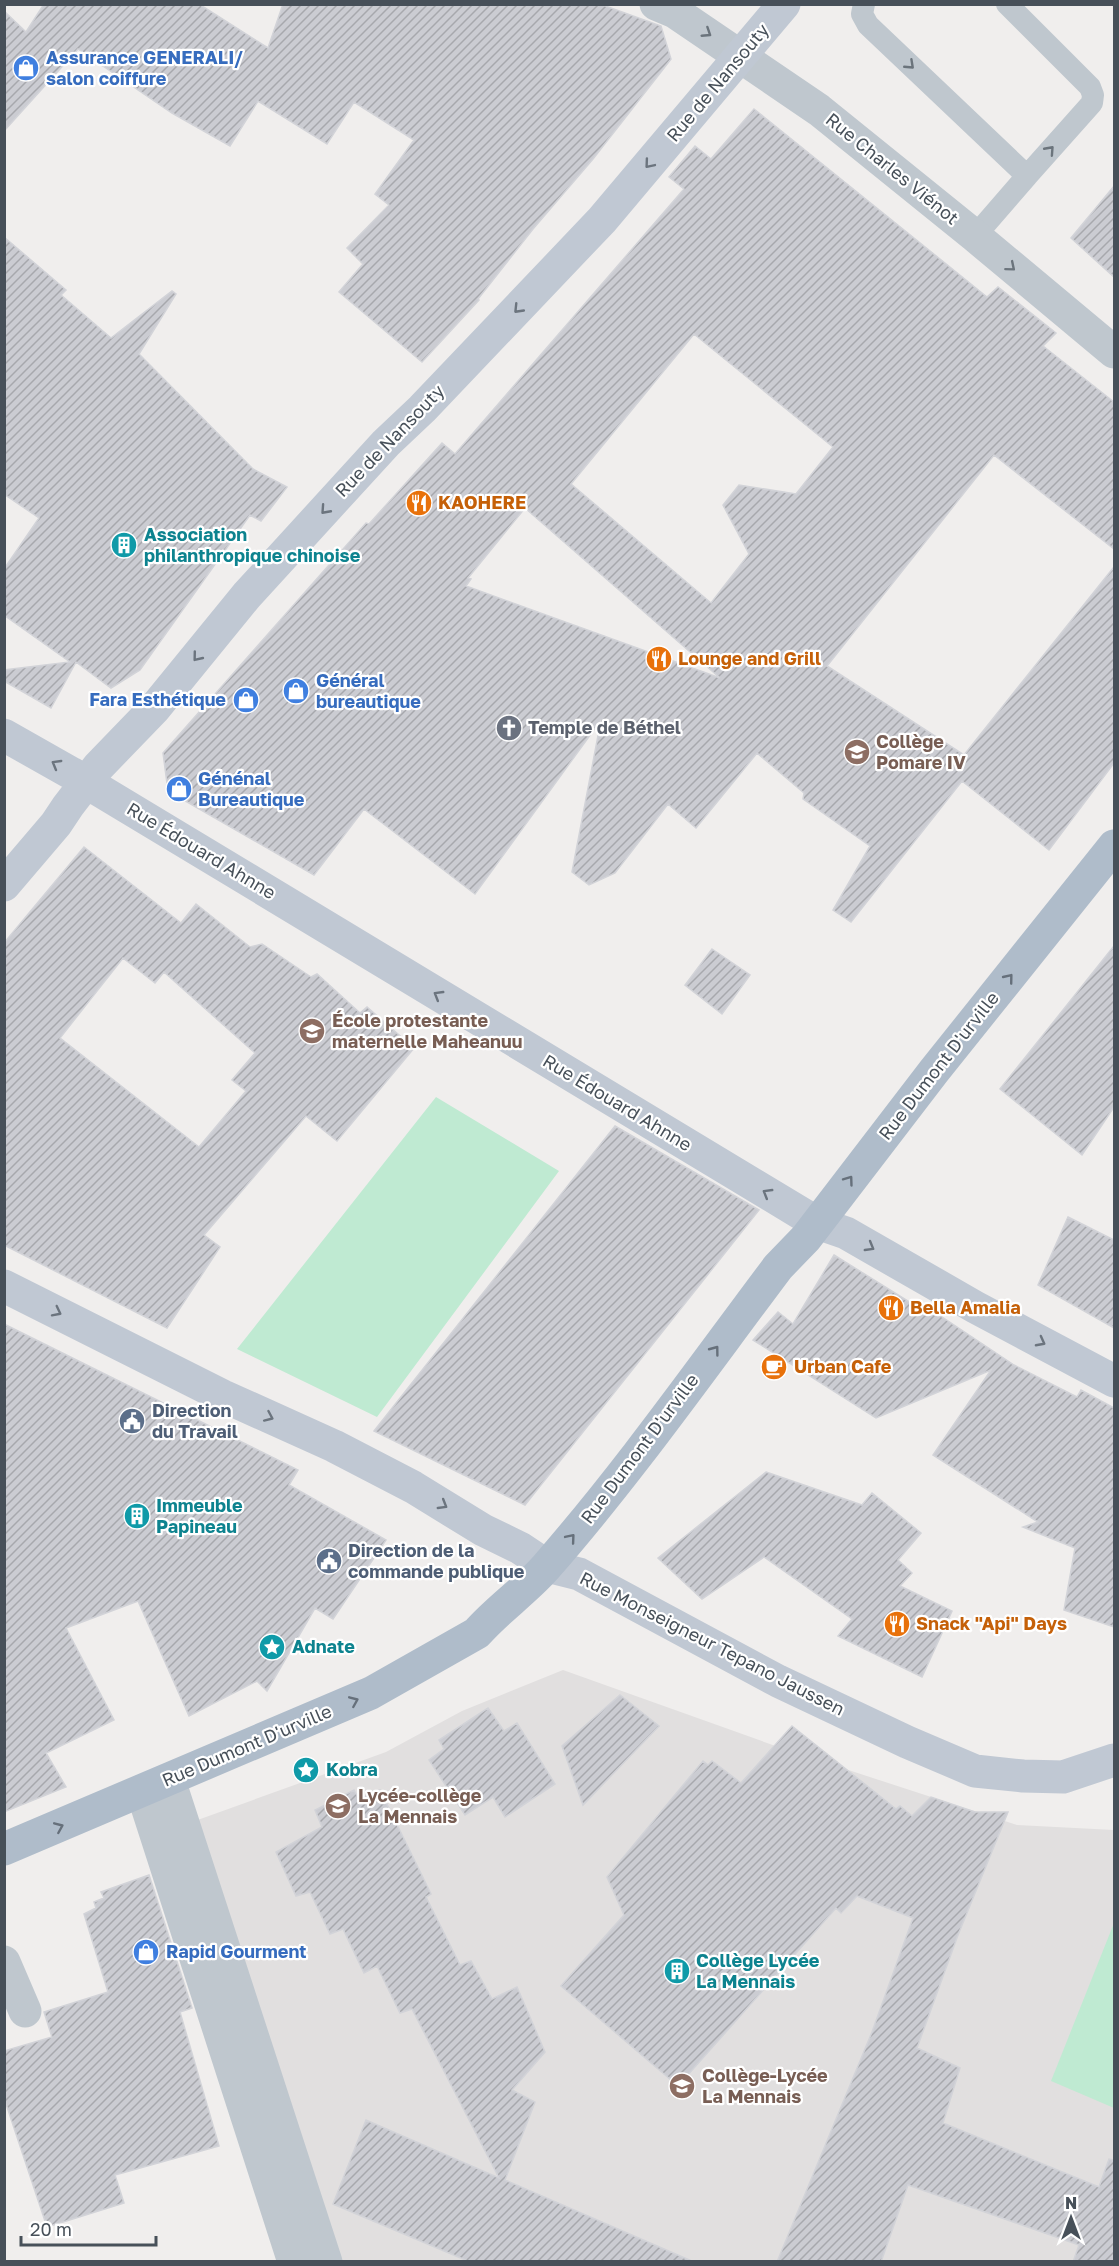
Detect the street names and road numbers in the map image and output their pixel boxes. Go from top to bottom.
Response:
street label: Rue de Nansouty [661,19,773,146]
street label: Rue Charles Viénot [822,108,964,229]
street label: Rue de Nansouty [330,380,448,501]
street label: Rue Édouard Ahnne [123,797,280,903]
street label: Rue Dumont D'urville [873,987,1003,1144]
street label: Rue Édouard Ahnne [539,1049,696,1155]
street label: Rue Dumont D'urville [576,1369,703,1528]
street label: Rue Monseigneur Tepano Jaussen [576,1567,848,1720]
street label: Rue Dumont D'urville [158,1699,335,1791]

